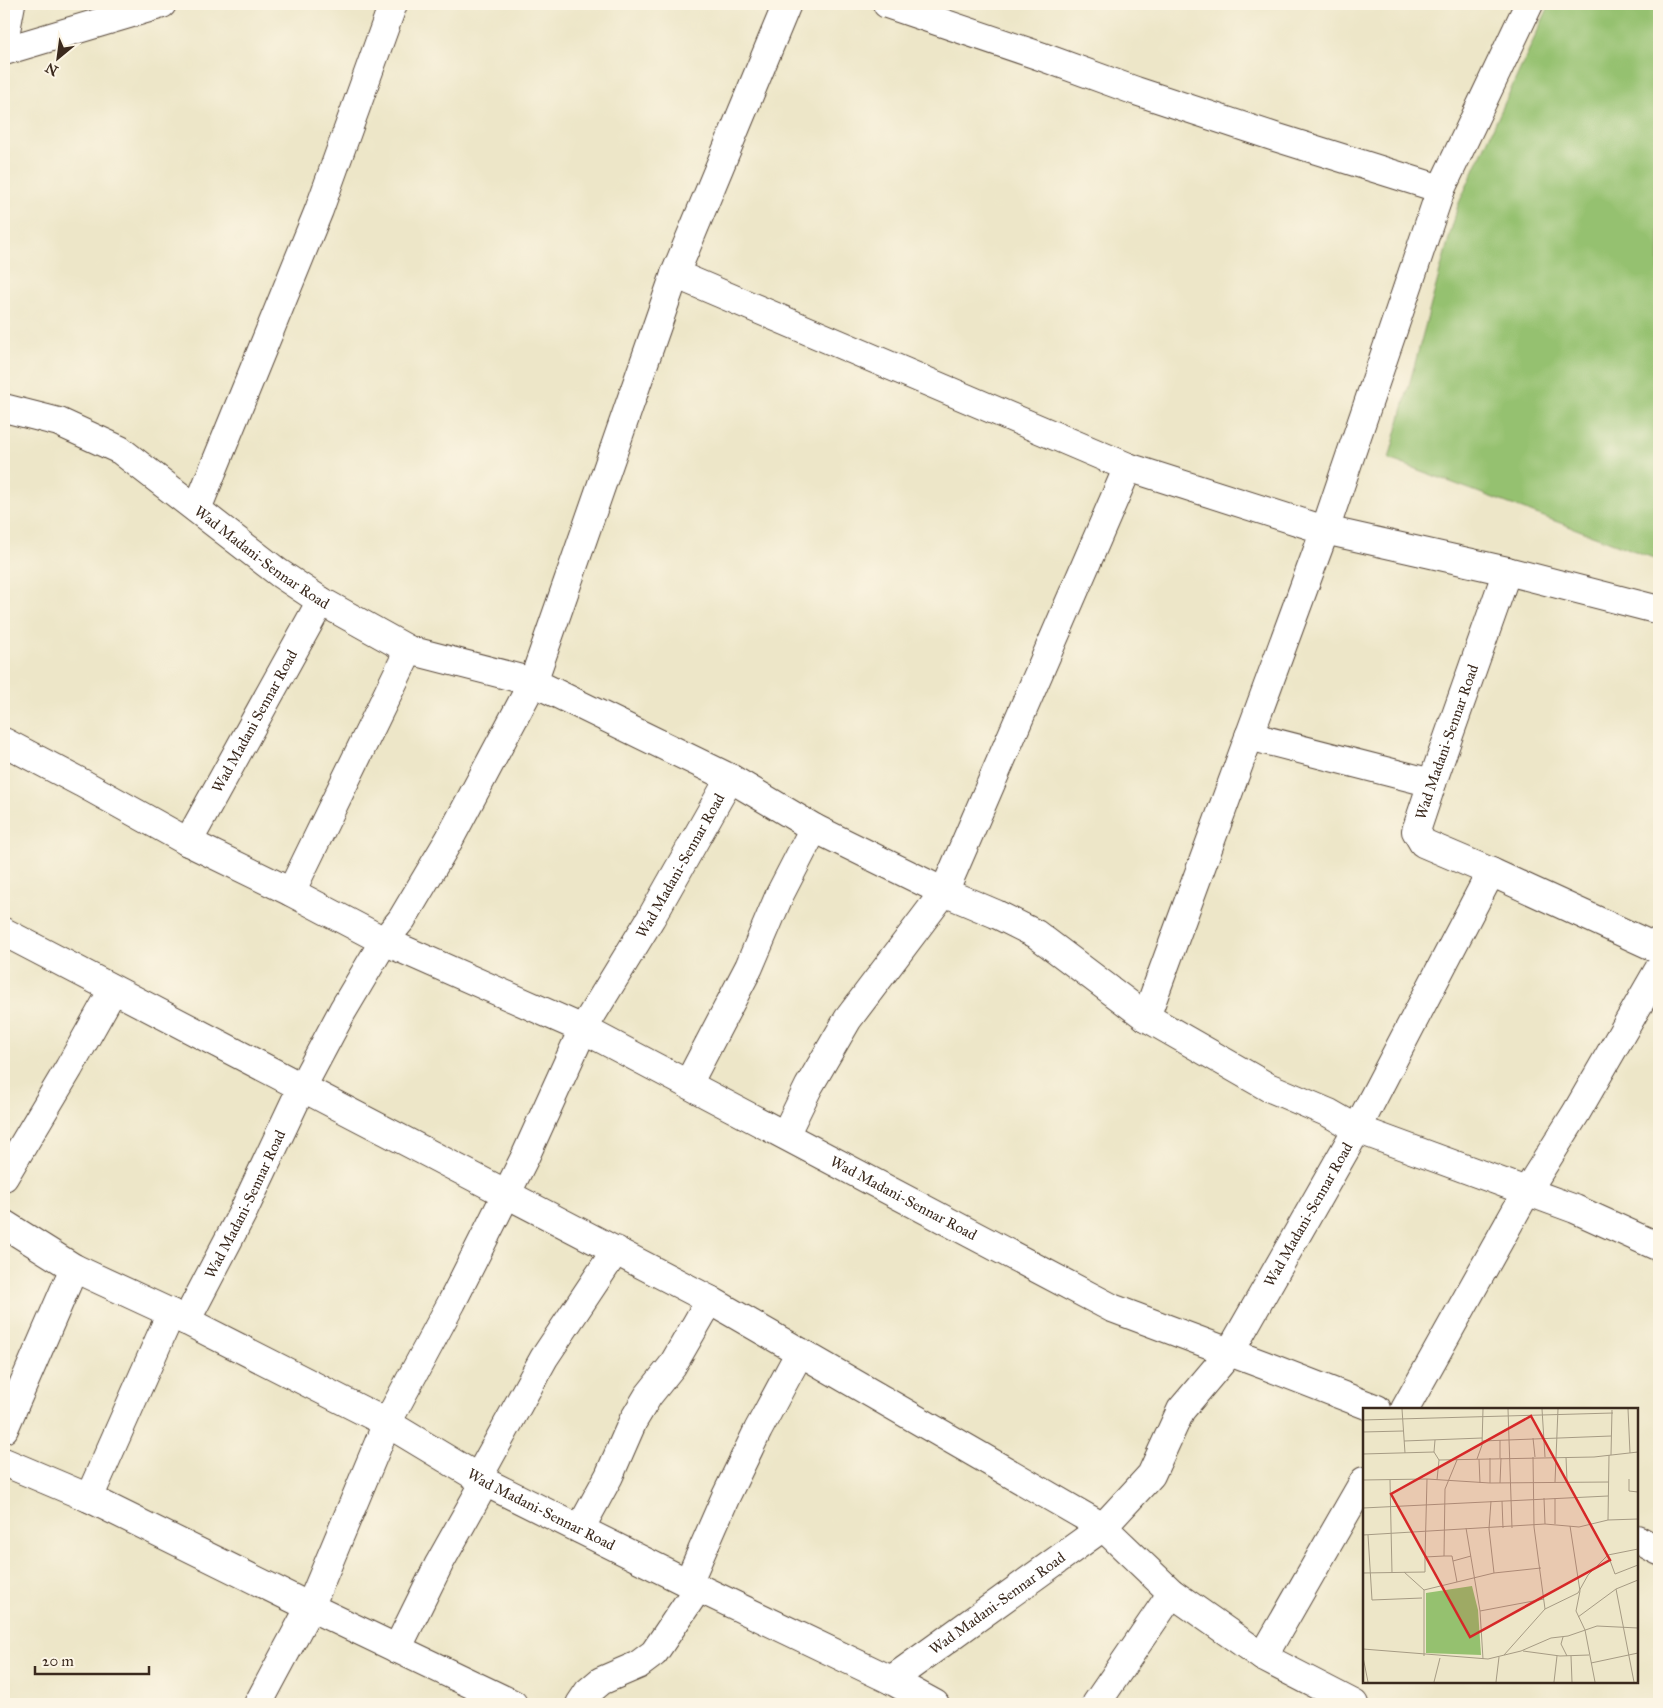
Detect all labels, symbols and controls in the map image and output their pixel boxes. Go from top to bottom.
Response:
north arrow [32,32,82,82]
text: N [43,59,61,79]
street label: Wad Madani-Sennar Road [191,502,333,613]
street label: Wad Madani Sennar Road [208,646,301,796]
street label: Wad Madani-Sennar Road [1411,662,1482,822]
street label: Wad Madani-Sennar Road [632,790,729,941]
street label: Wad Madani-Sennar Road [201,1127,290,1281]
street label: Wad Madani-Sennar Road [1260,1139,1357,1290]
street label: Wad Madani-Sennar Road [827,1152,980,1244]
inset map [1363,1408,1638,1683]
street label: Wad Madani-Sennar Road [464,1465,618,1554]
street label: Wad Madani-Sennar Road [926,1548,1069,1658]
scale bar [35,1643,149,1675]
text: 20 m [42,1652,74,1670]

